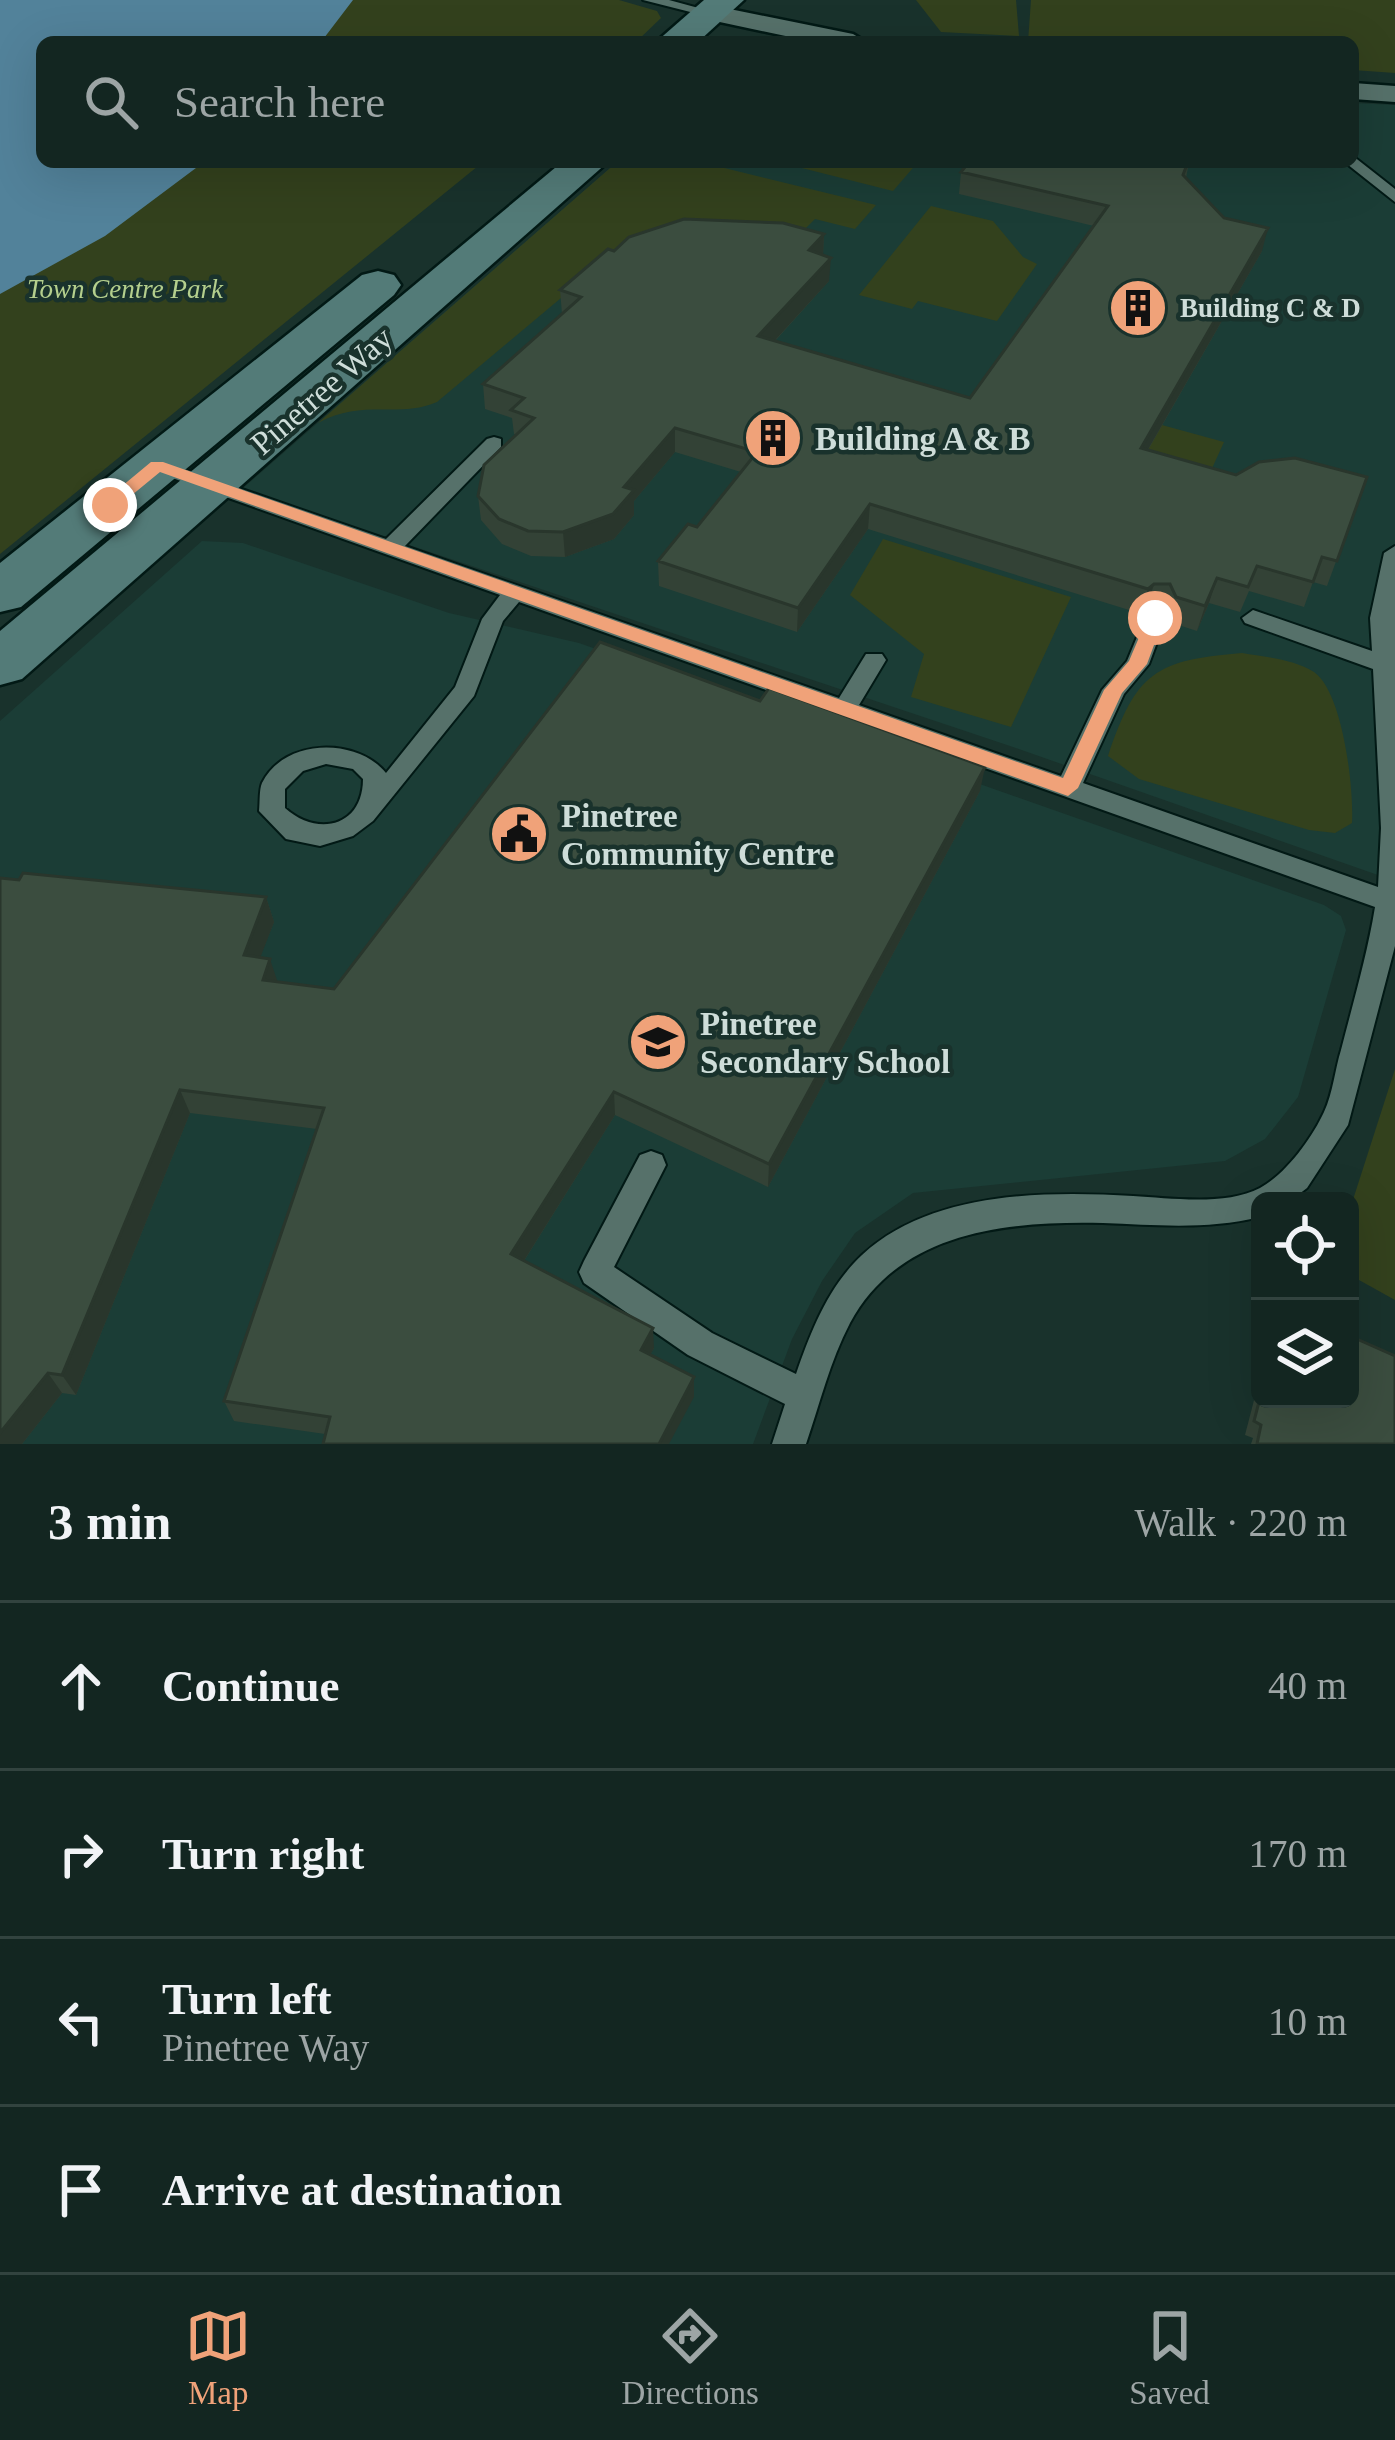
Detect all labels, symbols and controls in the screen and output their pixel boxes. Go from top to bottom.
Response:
search box [36,36,1359,168]
icon: search [78,69,144,135]
text: Search here [174,77,385,127]
park label: Town Centre Park [27,274,224,304]
building icon: Building C & D [1107,277,1169,339]
place label: Building C & D [1180,293,1361,323]
street label: Pinetree Way [244,319,400,462]
building icon: Building A & B [742,407,804,469]
place label: Building A & B [815,421,1031,457]
route end [83,478,137,532]
route start [1128,591,1182,645]
place label: Pinetree Community Centre [561,798,834,872]
public building icon: Pinetree Community Centre [488,803,550,865]
place label: Pinetree Secondary School [700,1006,950,1080]
school or university icon: Pinetree Secondary School [627,1011,689,1073]
map controls [1251,1192,1359,1408]
button: locate [1251,1192,1359,1300]
button: layers [1251,1300,1359,1408]
text: 3 min [48,1494,171,1550]
text: Walk · 220 m [1135,1501,1347,1544]
icon: ahead [48,1653,114,1719]
text: Continue [162,1661,340,1711]
text: 40 m [1268,1664,1347,1707]
icon: right [48,1821,114,1887]
text: Turn right [162,1829,364,1879]
text: 170 m [1248,1832,1347,1875]
text: Turn left [162,1974,332,2024]
icon: left [48,1989,114,2055]
text: 10 m [1268,2000,1347,2043]
text: Pinetree Way [162,2026,369,2069]
icon: arrive [48,2157,114,2223]
text: Arrive at destination [162,2165,562,2215]
tab: Map [185,2303,251,2412]
tab: Directions [621,2303,759,2412]
tab: Saved [1129,2303,1210,2412]

